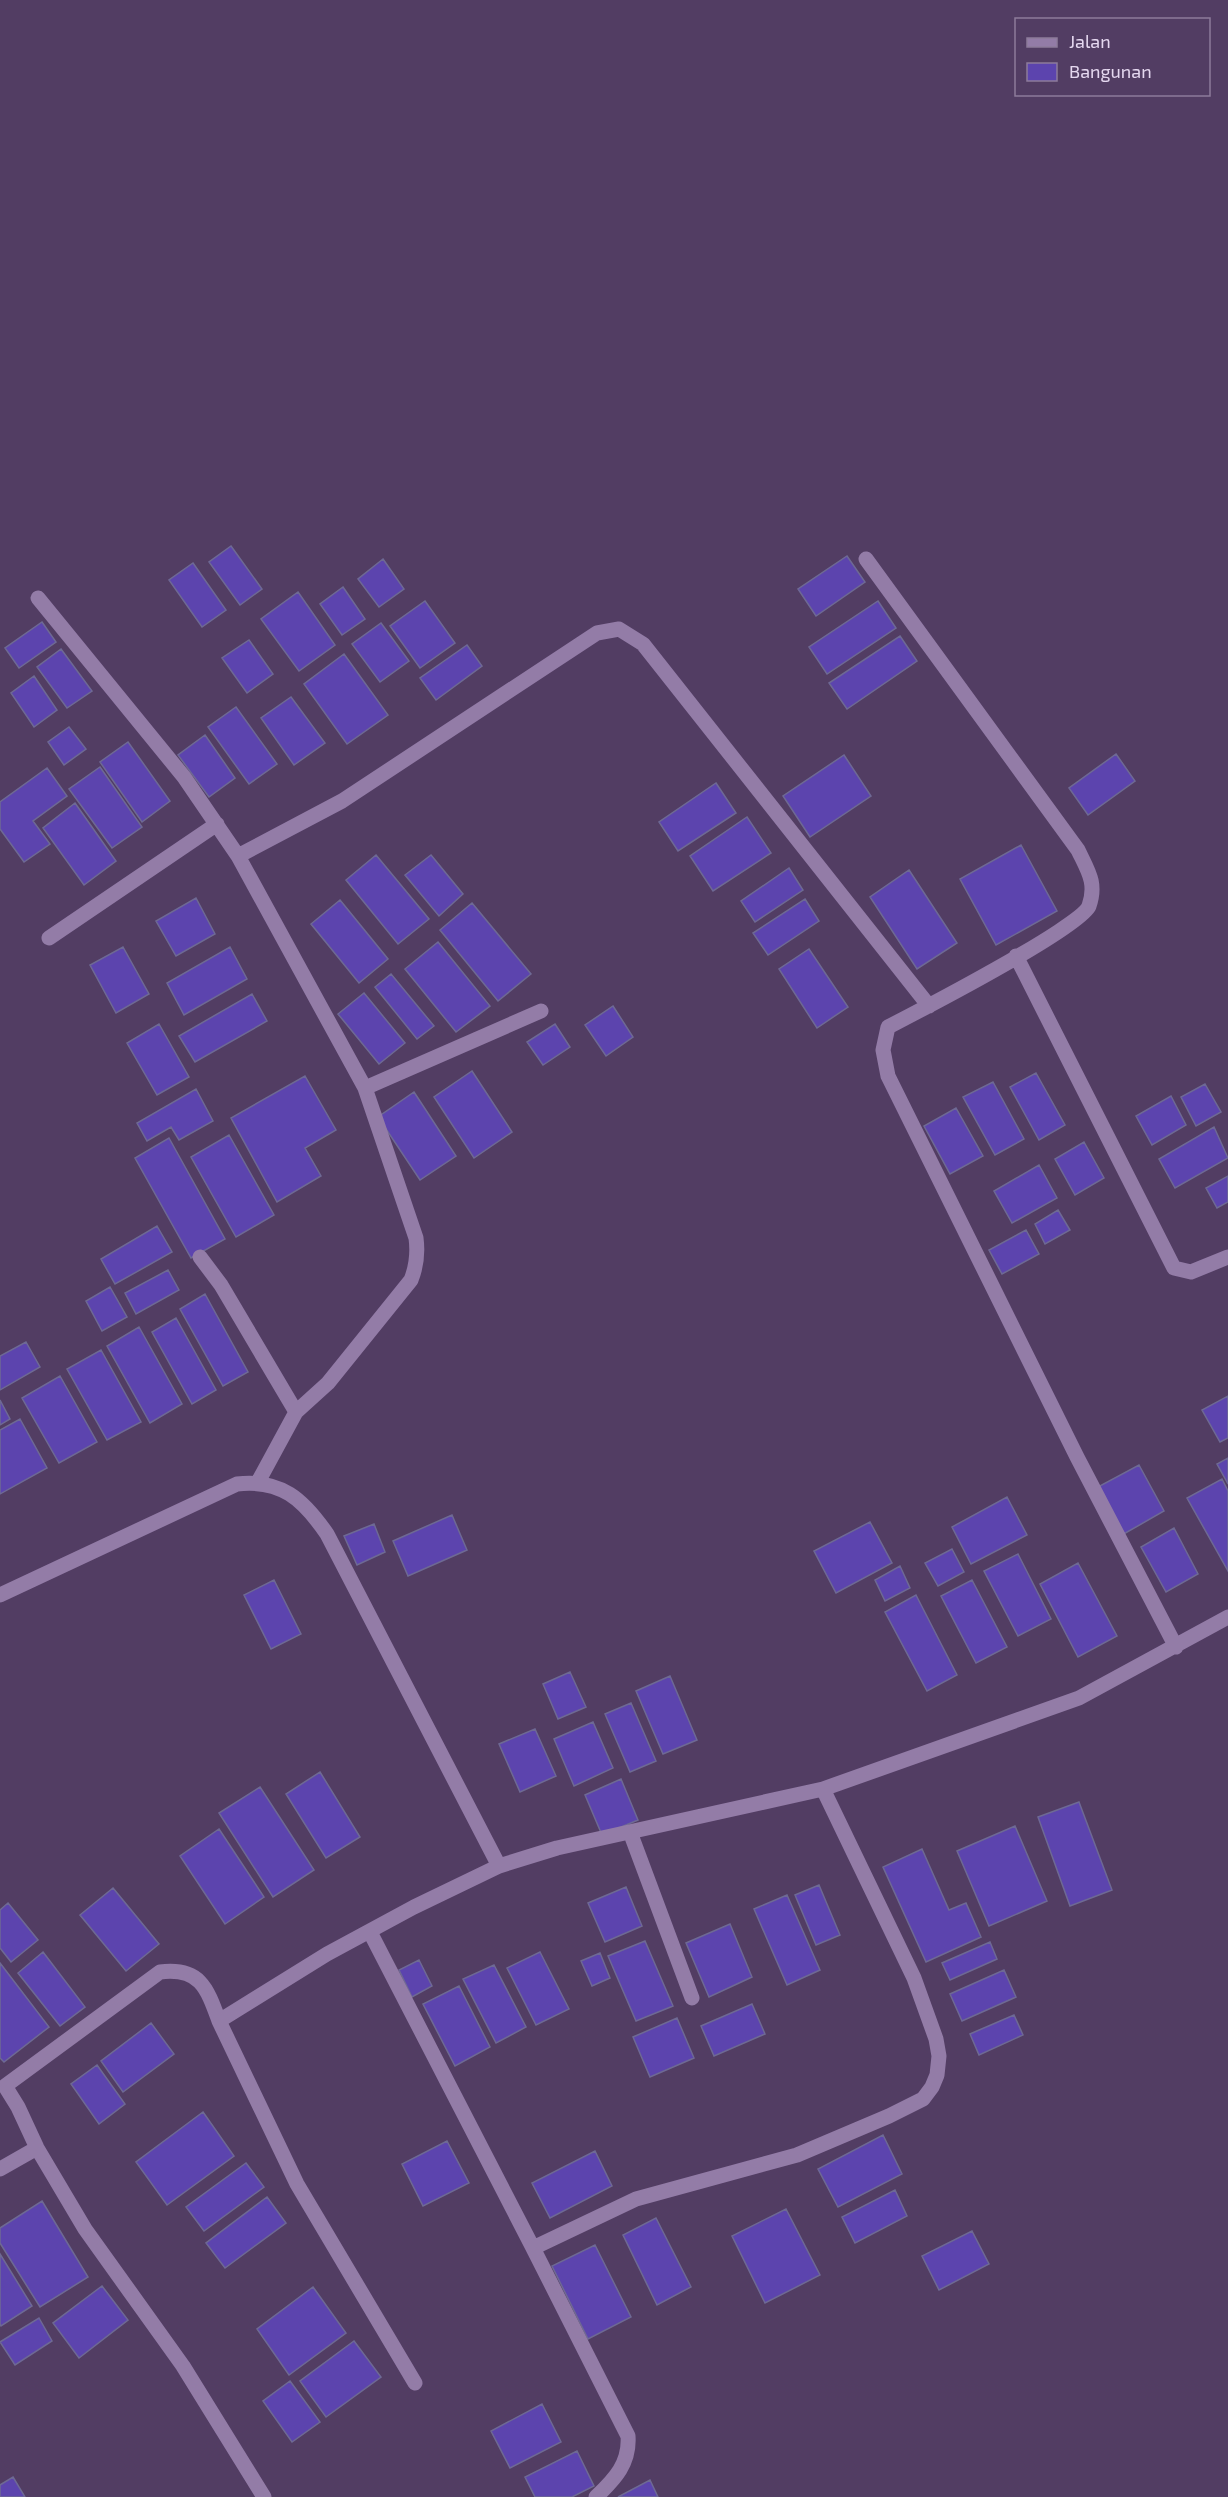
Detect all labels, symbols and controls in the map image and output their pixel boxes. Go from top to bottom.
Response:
legend [1015,18,1210,96]
text: Jalan [1069,30,1111,52]
text: Bangunan [1069,60,1152,82]

